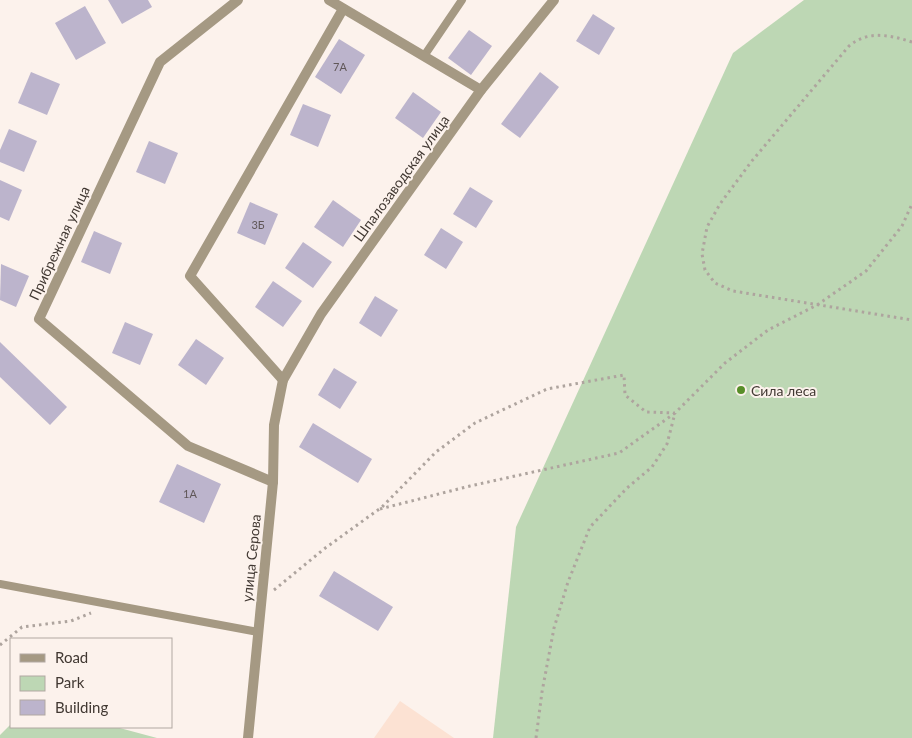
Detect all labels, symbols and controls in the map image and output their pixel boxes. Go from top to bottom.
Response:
house number: 7А [333,60,347,73]
street label: Шпалозаводская улица [350,112,453,244]
street label: Прибрежная улица [25,183,93,303]
house number: 3Б [251,218,265,231]
place label: Сила леса [751,382,816,399]
marker: Сила леса [735,384,747,396]
house number: 1А [183,487,197,500]
street label: улица Серова [238,513,264,603]
legend [10,638,172,728]
text: Road [55,648,88,666]
text: Park [55,673,85,691]
text: Building [55,698,108,716]

